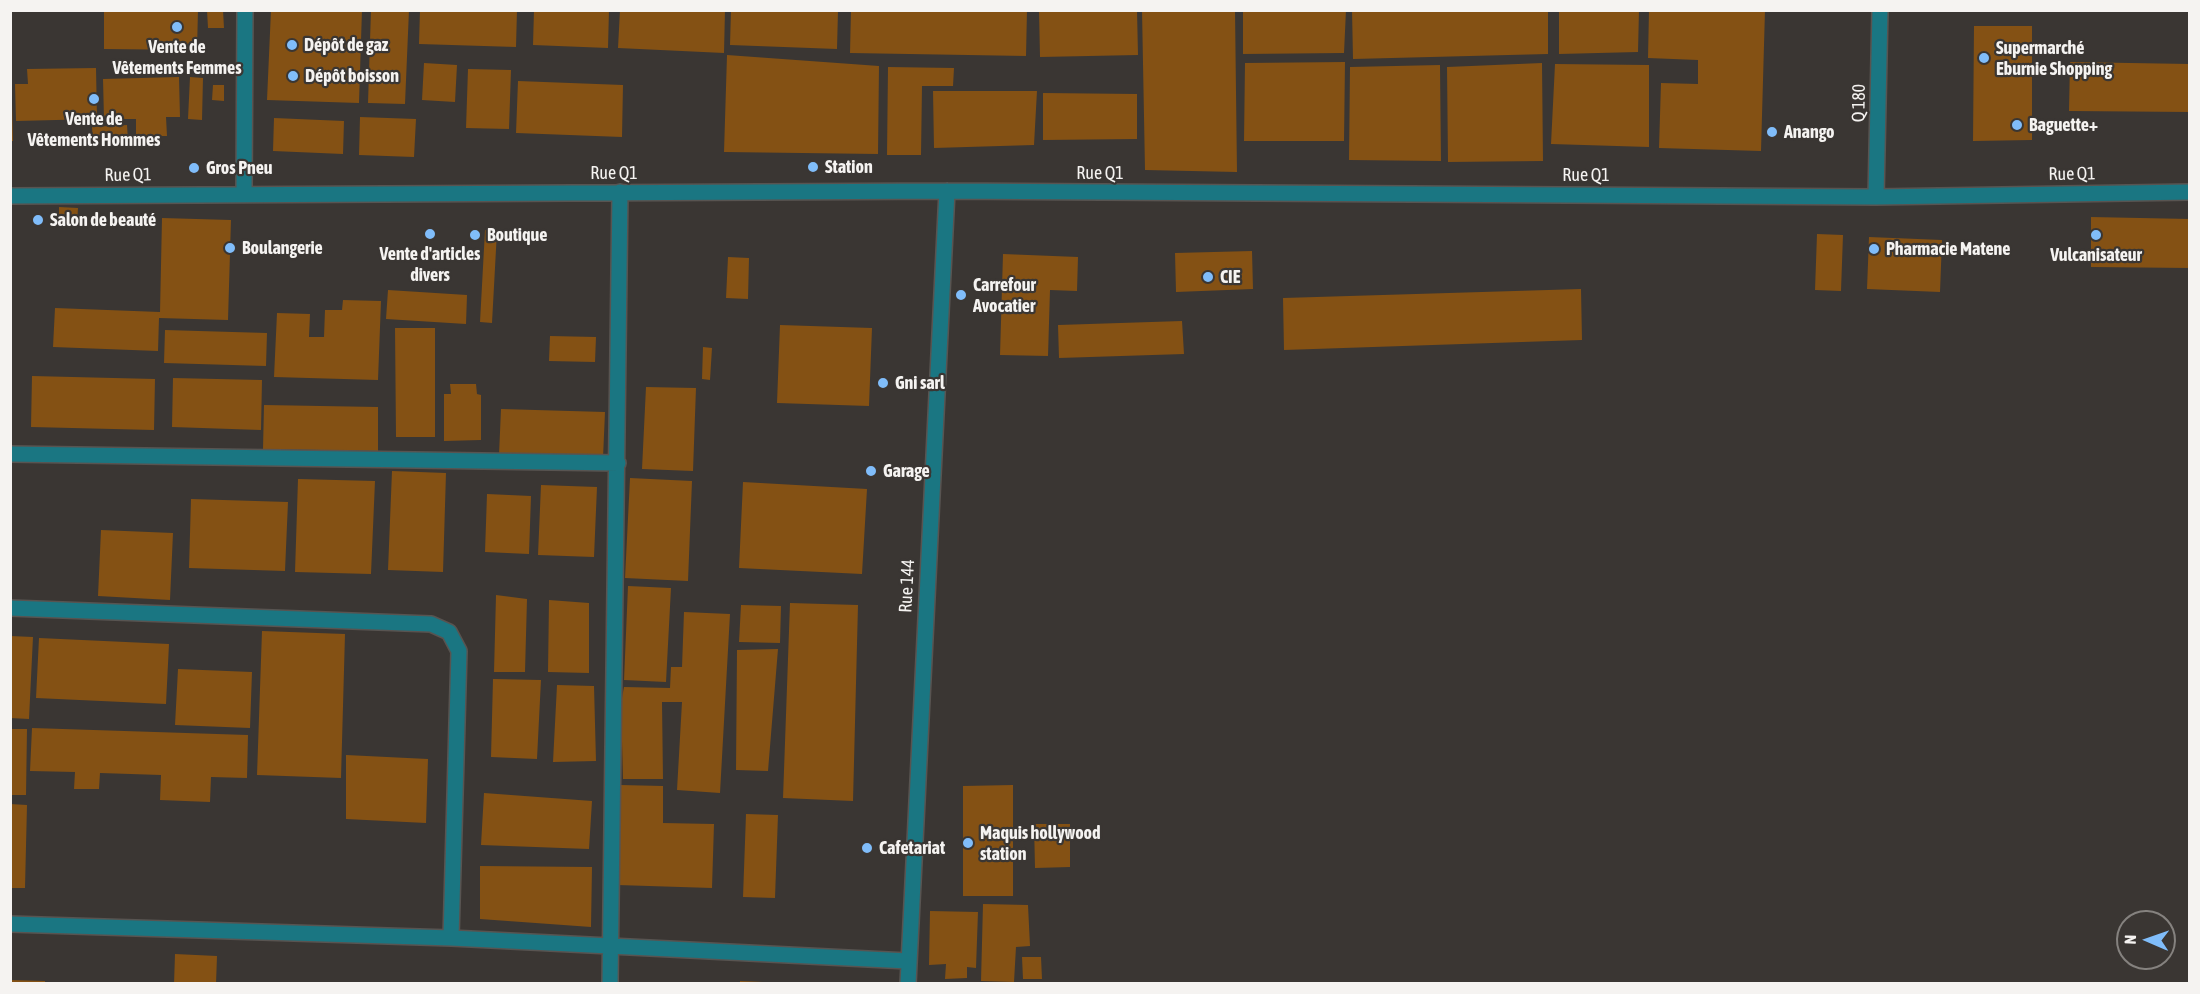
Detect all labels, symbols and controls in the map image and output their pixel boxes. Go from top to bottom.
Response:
marker: Vente de Vêtements Femmes [170,20,184,34]
place label: Dépôt de gaz [304,34,388,56]
place label: Vente de Vêtements Femmes [112,36,242,78]
place label: Supermarché Eburnie Shopping [1996,37,2112,80]
marker: Dépôt de gaz [285,38,299,52]
marker: Supermarché Eburnie Shopping [1977,51,1991,65]
place label: Dépôt boisson [305,65,399,87]
marker: Dépôt boisson [286,69,300,83]
street label: Q 180 [1848,84,1870,122]
marker: Vente de Vêtements Hommes [87,92,101,106]
place label: Vente de Vêtements Hommes [28,108,160,150]
place label: Baguette+ [2029,114,2098,136]
marker: Baguette+ [2010,118,2024,132]
place label: Anango [1784,121,1834,143]
marker: Anango [1765,125,1779,139]
place label: Station [825,156,873,178]
place label: Gros Pneu [206,157,273,179]
marker: Station [806,160,820,174]
marker: Gros Pneu [187,161,201,175]
street label: Rue Q1 [590,162,638,184]
street label: Rue Q1 [1076,162,1124,184]
street label: Rue Q1 [2048,163,2096,185]
street label: Rue Q1 [104,164,152,186]
street label: Rue Q1 [1562,164,1610,186]
place label: Salon de beauté [50,209,156,231]
marker: Salon de beauté [31,213,45,227]
place label: Boutique [487,224,547,246]
marker: Vente d'articles divers [423,227,437,241]
marker: Boutique [468,228,482,242]
marker: Vulcanisateur [2089,228,2103,242]
place label: Boulangerie [242,237,323,259]
place label: Pharmacie Matene [1886,238,2011,260]
marker: Boulangerie [223,241,237,255]
marker: Pharmacie Matene [1867,242,1881,256]
place label: Vente d'articles divers [380,243,480,286]
place label: Vulcanisateur [2050,244,2142,266]
place label: CIE [1220,266,1240,288]
marker: CIE [1201,270,1215,284]
place label: Carrefour Avocatier [973,274,1036,316]
marker: Carrefour Avocatier [954,288,968,302]
place label: Gni sarl [895,372,945,394]
marker: Gni sarl [876,376,890,390]
place label: Garage [883,460,930,482]
marker: Garage [864,464,878,478]
street label: Rue 144 [895,559,919,613]
place label: Maquis hollywood station [980,822,1101,864]
marker: Maquis hollywood station [961,836,975,850]
place label: Cafetariat [879,837,945,859]
marker: Cafetariat [860,841,874,855]
north arrow [2116,910,2176,970]
text: N [2121,934,2139,944]

